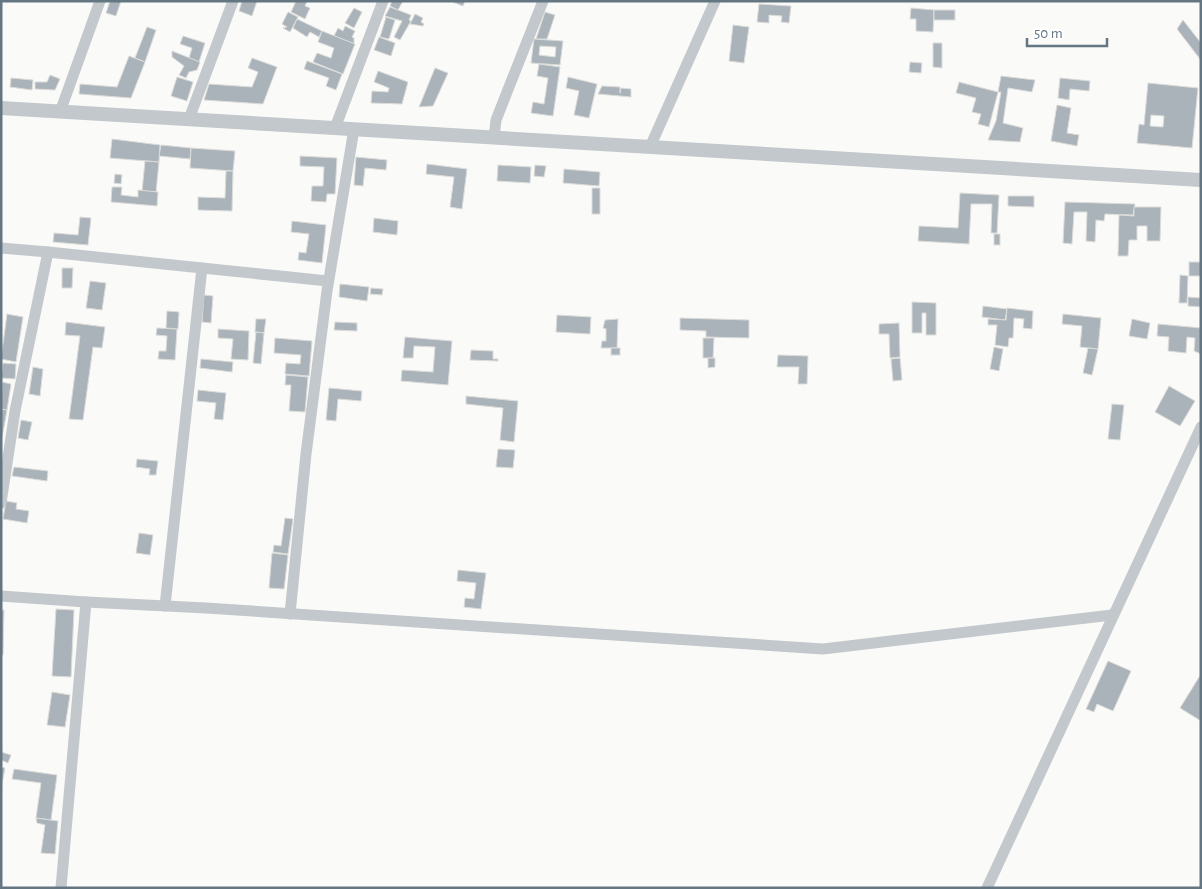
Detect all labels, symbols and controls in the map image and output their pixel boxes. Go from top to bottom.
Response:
scale bar [1027,15,1107,47]
text: 50 m [1034,26,1063,41]

